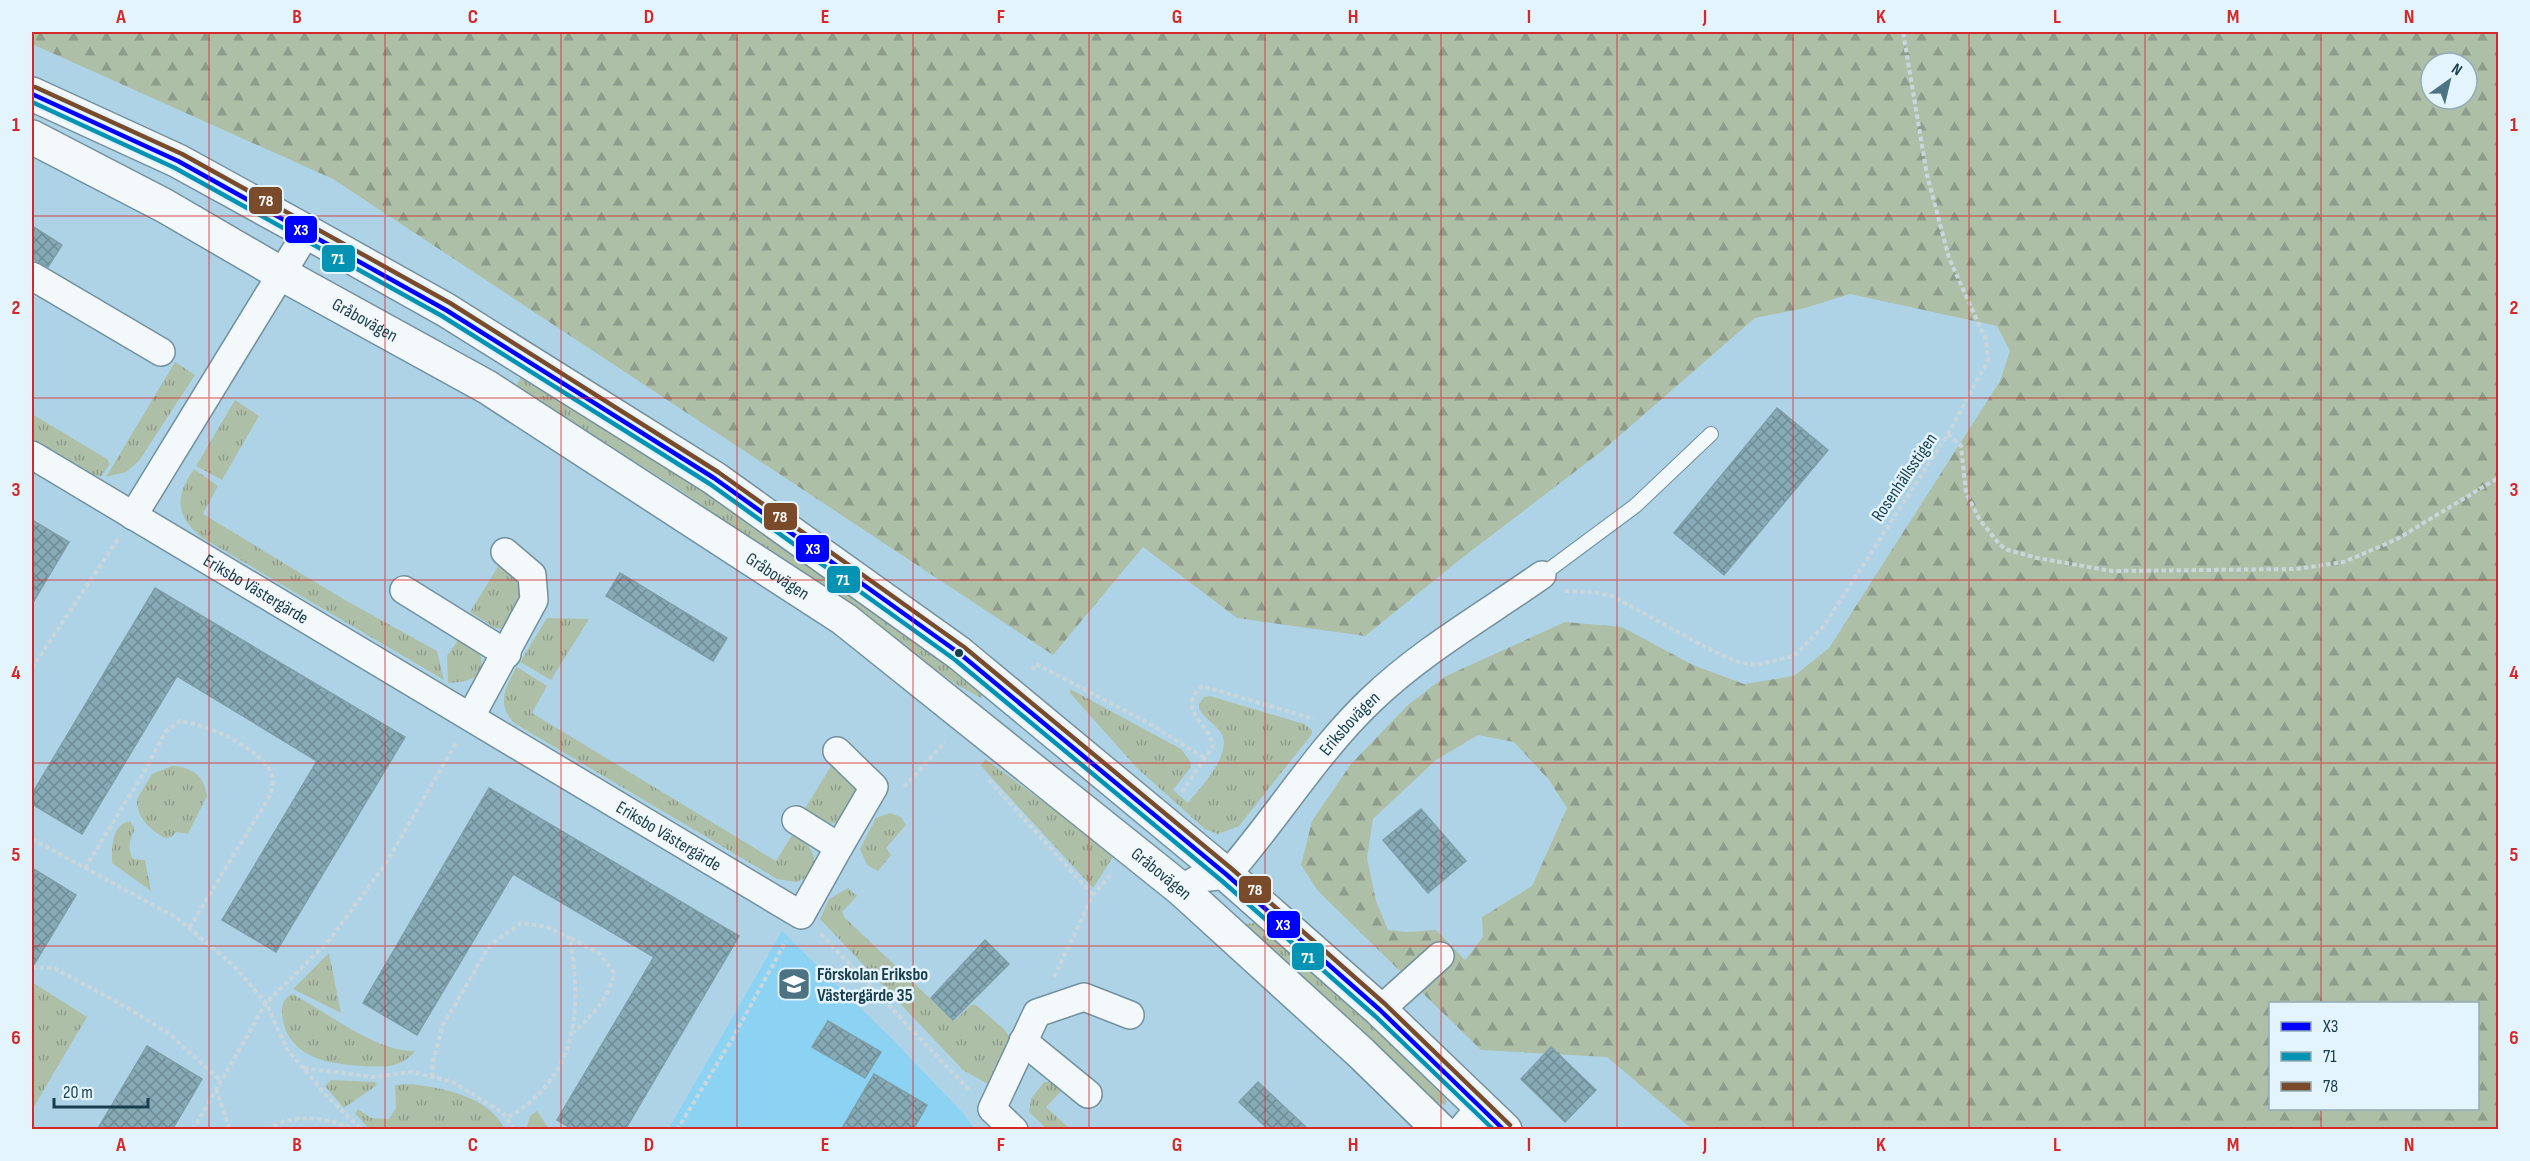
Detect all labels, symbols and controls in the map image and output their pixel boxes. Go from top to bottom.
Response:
text: A [115,5,126,29]
text: B [292,5,302,29]
text: C [468,5,478,29]
text: D [644,5,654,29]
text: E [821,5,829,29]
text: F [997,5,1005,29]
text: G [1172,5,1182,29]
text: H [1348,5,1358,29]
text: I [1527,5,1531,29]
text: J [1702,5,1707,29]
text: K [1876,5,1886,29]
text: L [2053,5,2061,29]
text: M [2227,5,2239,29]
text: N [2404,5,2414,29]
north arrow [2419,51,2479,111]
text: N [2448,60,2465,80]
text: 1 [12,113,20,137]
text: 1 [2510,113,2518,137]
line badge: 78 [248,186,283,215]
text: 78 [259,192,274,211]
line badge: X3 [284,215,318,244]
text: X3 [293,221,308,240]
line badge: 71 [321,244,356,273]
text: 71 [331,250,345,269]
street label: Gråbovägen [328,294,401,347]
text: 2 [12,296,20,320]
text: 2 [2510,296,2518,320]
street label: Rosenhällsstigen [1867,429,1942,525]
text: 3 [12,478,21,502]
text: 3 [2510,478,2519,502]
line badge: 78 [763,502,798,531]
text: 78 [773,508,788,527]
line badge: X3 [795,534,830,563]
text: X3 [805,540,820,559]
street label: Gråbovägen [742,548,813,605]
street label: Eriksbo Västergärde [199,550,312,629]
line badge: 71 [826,565,861,594]
text: 71 [836,571,850,590]
unlabelled marker [953,647,965,659]
text: 4 [11,661,21,685]
text: 4 [2509,661,2519,685]
street label: Eriksbovägen [1315,687,1384,760]
street label: Eriksbo Västergärde [612,797,725,876]
text: 5 [12,843,21,867]
street label: Gråbovägen [1127,843,1196,904]
text: 5 [2510,843,2519,867]
line badge: 78 [1238,875,1272,904]
text: 78 [1248,881,1263,900]
line badge: X3 [1266,910,1301,939]
text: X3 [1275,916,1290,935]
line badge: 71 [1291,942,1325,971]
text: 71 [1301,949,1315,968]
place label: Förskolan Eriksbo Västergärde 35 [817,964,928,1006]
school or university icon: Förskolan Eriksbo Västergärde 35 [776,966,812,1002]
legend [2269,1002,2479,1110]
text: X3 [2322,1016,2338,1037]
text: 6 [11,1026,21,1050]
text: 6 [2509,1026,2519,1050]
text: 71 [2323,1046,2337,1067]
scale bar [54,1071,148,1109]
text: 78 [2323,1076,2338,1097]
text: 20 m [63,1082,93,1103]
text: A [115,1133,126,1157]
text: B [292,1133,302,1157]
text: C [468,1133,478,1157]
text: D [644,1133,654,1157]
text: E [821,1133,829,1157]
text: F [997,1133,1005,1157]
text: G [1172,1133,1182,1157]
text: H [1348,1133,1358,1157]
text: I [1527,1133,1531,1157]
text: J [1702,1133,1707,1157]
text: K [1876,1133,1886,1157]
text: L [2053,1133,2061,1157]
text: M [2227,1133,2239,1157]
text: N [2404,1133,2414,1157]

